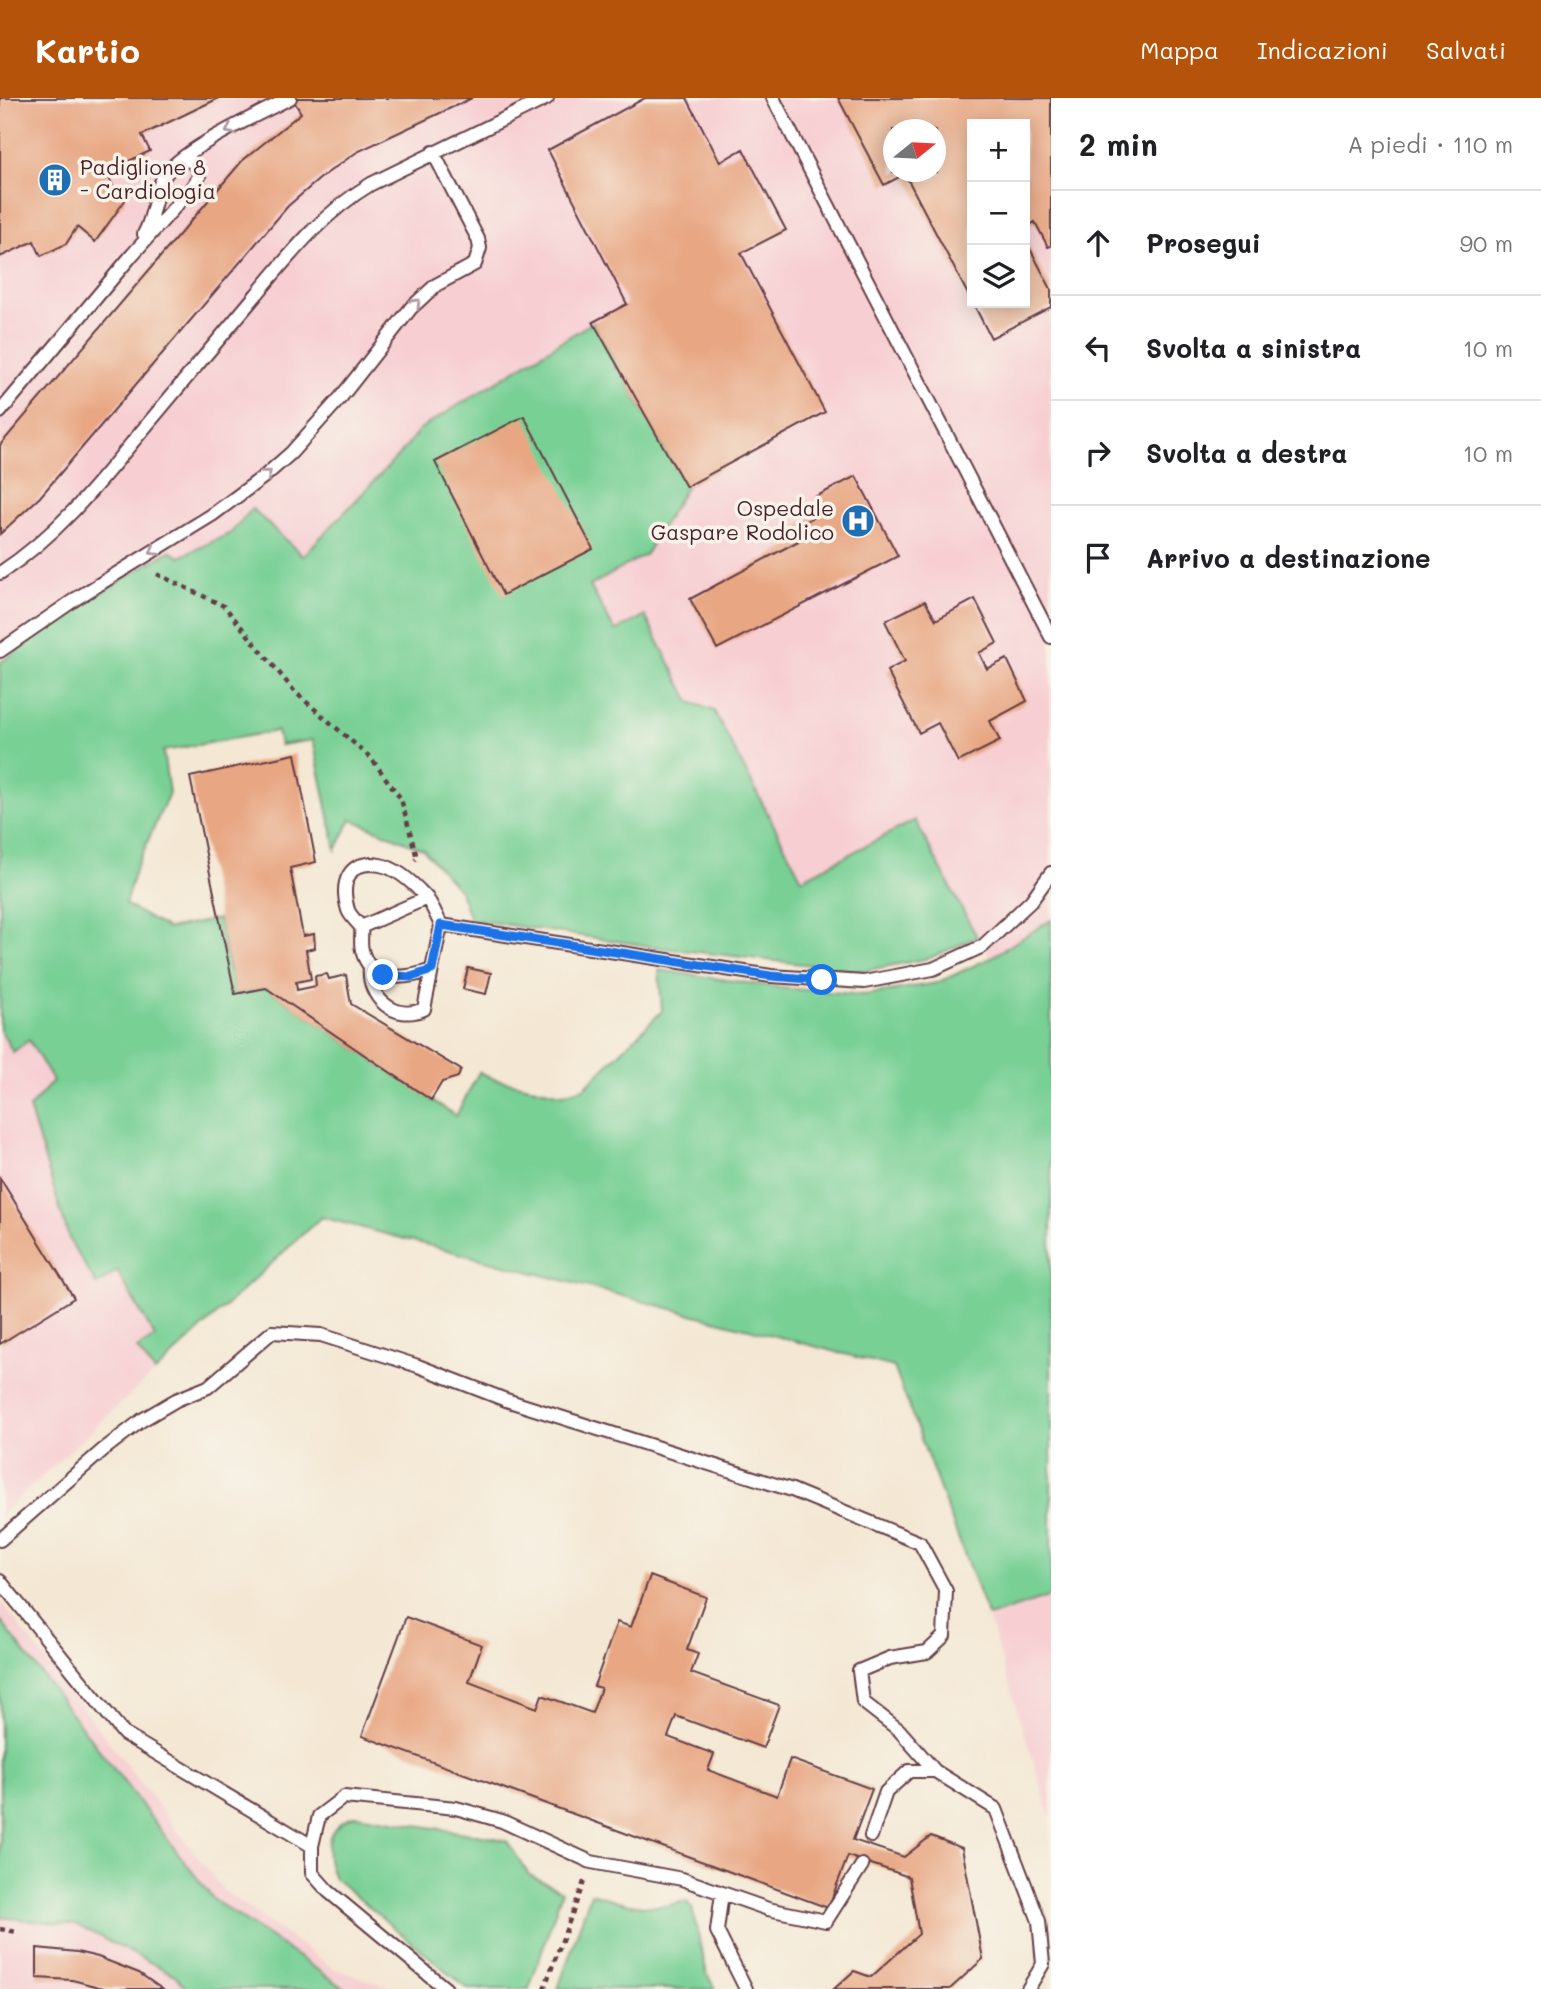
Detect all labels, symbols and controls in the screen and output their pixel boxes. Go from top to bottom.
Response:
text: Kartio [35,28,140,71]
text: Mappa [1140,34,1219,65]
text: Indicazioni [1257,34,1388,65]
text: Salvati [1426,34,1506,65]
north arrow [883,119,946,182]
map controls [967,119,1030,308]
button: + [967,119,1030,182]
one-way arrow [225,122,237,136]
text: 2 min [1079,124,1158,164]
text: A piedi · 110 m [1347,129,1513,159]
place label: Padiglione 8 - Cardiologia [80,153,216,204]
building icon: Padiglione 8 - Cardiologia [36,161,74,199]
button: − [967,182,1030,245]
icon: ahead [1079,224,1117,262]
text: Prosegui [1146,226,1261,260]
text: 90 m [1460,228,1513,258]
button: layers [967,245,1030,308]
one-way arrow [408,299,421,312]
icon: left [1079,329,1117,367]
text: Svolta a sinistra [1146,331,1361,365]
text: 10 m [1463,333,1513,363]
icon: right [1079,434,1117,472]
text: Svolta a destra [1146,436,1347,470]
text: 10 m [1463,438,1513,468]
one-way arrow [259,469,271,482]
place label: Ospedale Gaspare Rodolico [651,494,834,545]
hospital icon: Ospedale Gaspare Rodolico [839,502,877,540]
icon: arrive [1079,539,1117,577]
text: Arrivo a destinazione [1146,541,1431,575]
one-way arrow [149,542,162,555]
route end [367,959,398,990]
route start [806,964,837,995]

